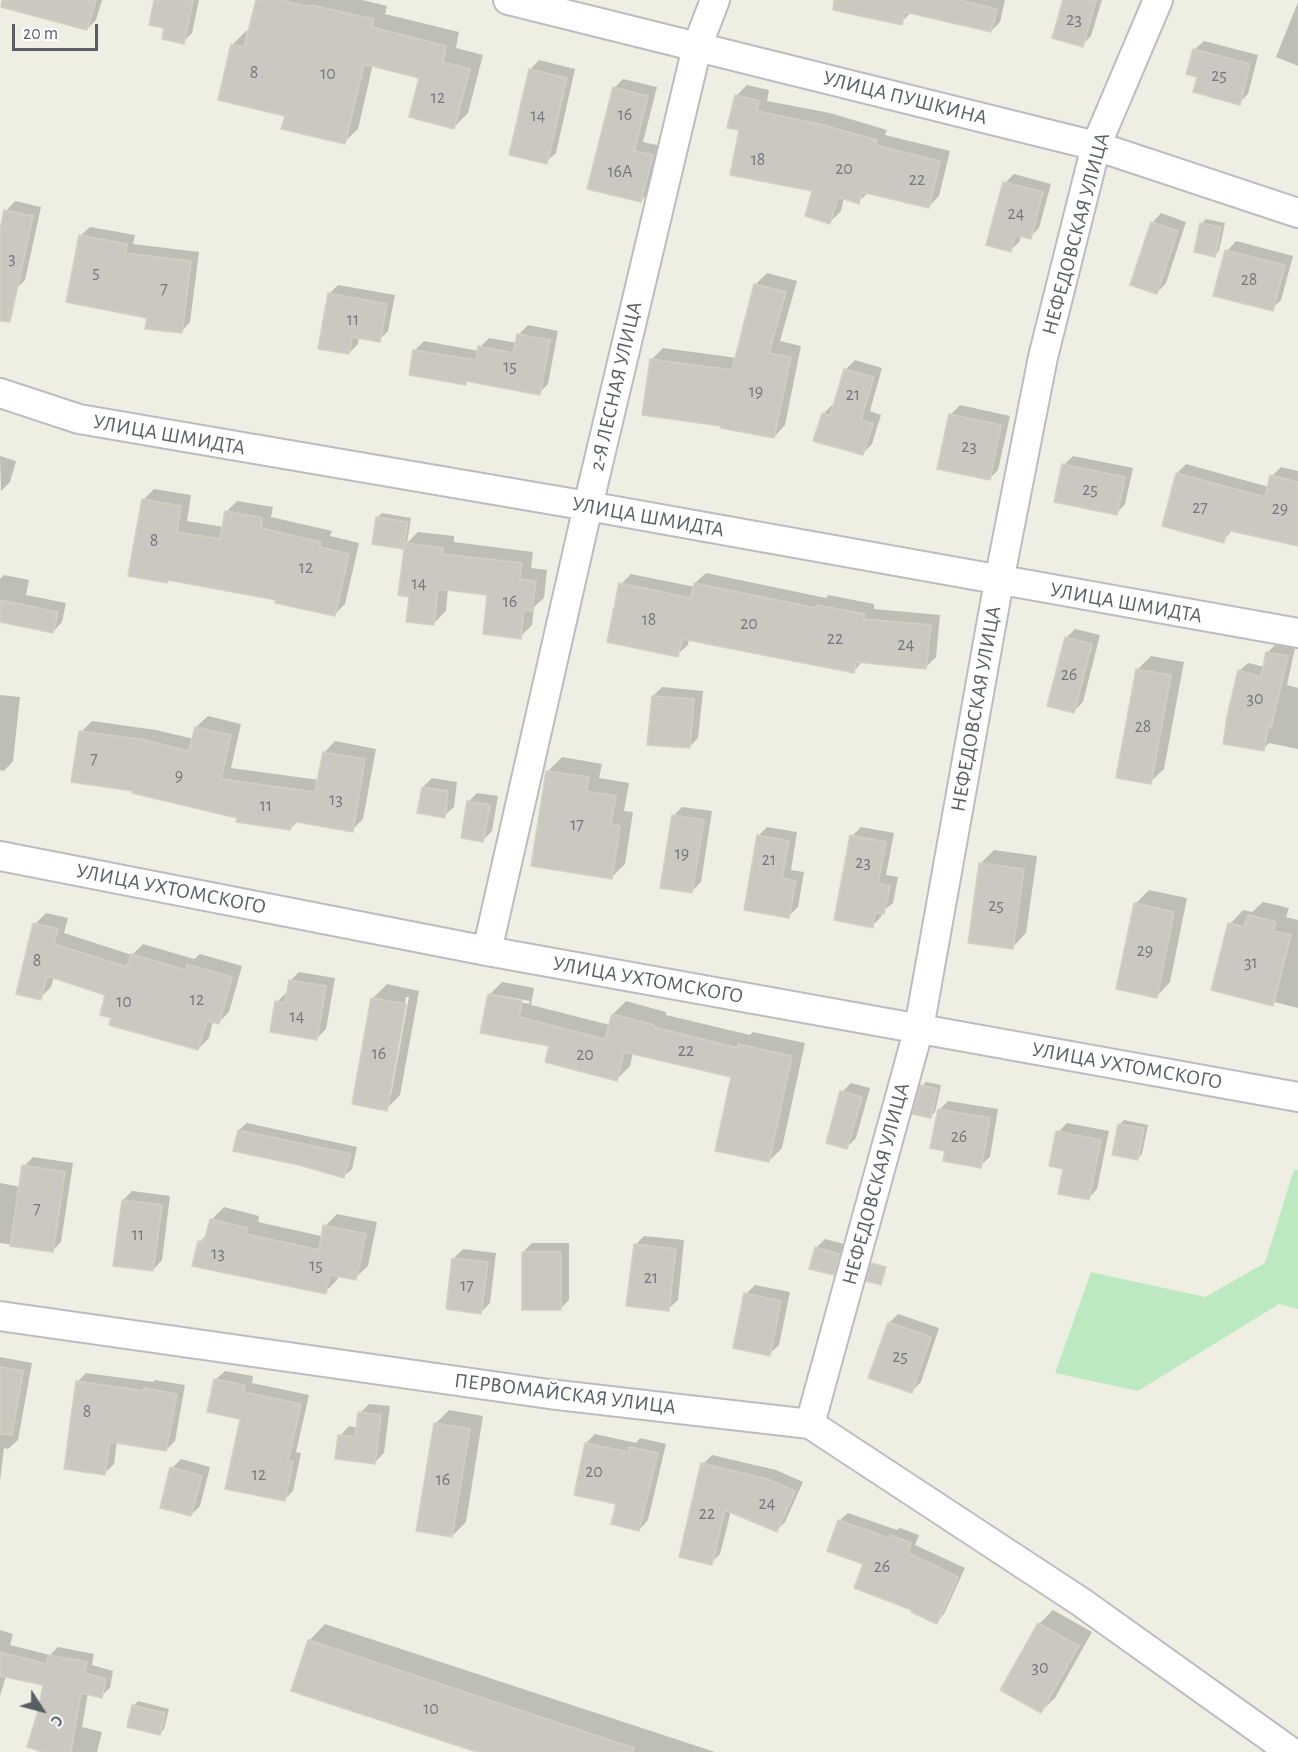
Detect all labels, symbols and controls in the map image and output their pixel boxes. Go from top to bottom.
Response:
house number: 23 [1066,9,1082,31]
scale bar [15,12,100,50]
text: 20 m [23,25,58,43]
house number: 8 [250,62,258,84]
house number: 10 [320,63,336,85]
street label: УЛИЦА ПУШКИНА [820,65,990,131]
house number: 25 [1211,65,1227,87]
house number: 12 [431,87,445,109]
house number: 16 [618,104,632,126]
house number: 14 [531,105,545,127]
street label: НЕФЕДОВСКАЯ УЛИЦА [1037,130,1115,338]
house number: 18 [751,149,765,171]
house number: 20 [835,158,853,180]
house number: 16А [607,161,633,183]
house number: 22 [909,169,925,191]
house number: 24 [1008,203,1024,225]
house number: 3 [8,248,16,270]
house number: 5 [92,262,100,284]
house number: 28 [1241,269,1257,291]
house number: 7 [160,278,168,300]
street label: 2-Я ЛЕСНАЯ УЛИЦА [584,299,648,473]
house number: 11 [347,309,359,331]
house number: 15 [503,356,517,378]
house number: 19 [749,381,763,403]
house number: 21 [846,384,860,406]
street label: УЛИЦА ШМИДТА [91,409,247,461]
house number: 23 [961,436,977,458]
house number: 25 [1082,479,1098,501]
street label: УЛИЦА ШМИДТА [570,491,726,543]
house number: 27 [1192,497,1208,519]
house number: 29 [1272,498,1288,520]
house number: 8 [150,530,158,552]
house number: 12 [299,557,313,579]
house number: 14 [412,573,426,595]
street label: УЛИЦА ШМИДТА [1048,577,1204,629]
house number: 16 [503,591,517,613]
street label: НЕФЕДОВСКАЯ УЛИЦА [945,604,1007,814]
house number: 18 [642,609,656,631]
house number: 20 [740,613,758,635]
house number: 22 [827,628,843,650]
house number: 24 [898,634,914,656]
house number: 26 [1061,664,1077,686]
house number: 30 [1247,688,1263,710]
house number: 28 [1135,716,1151,738]
house number: 7 [90,748,98,770]
house number: 9 [175,765,183,787]
house number: 13 [329,789,343,811]
house number: 11 [260,795,272,817]
house number: 17 [570,814,584,836]
house number: 19 [675,843,689,865]
house number: 21 [762,849,776,871]
house number: 23 [855,852,871,874]
street label: УЛИЦА УХТОМСКОГО [74,858,268,920]
house number: 25 [988,895,1004,917]
house number: 29 [1137,940,1153,962]
house number: 8 [33,950,41,972]
street label: УЛИЦА УХТОМСКОГО [551,951,745,1009]
house number: 31 [1244,952,1258,974]
house number: 12 [190,989,204,1011]
house number: 10 [116,991,132,1013]
house number: 14 [290,1006,304,1028]
street label: УЛИЦА УХТОМСКОГО [1030,1037,1224,1095]
house number: 22 [678,1040,694,1062]
house number: 16 [372,1043,386,1065]
house number: 20 [576,1044,594,1066]
street label: НЕФЕДОВСКАЯ УЛИЦА [837,1080,915,1288]
house number: 26 [951,1126,967,1148]
house number: 7 [33,1198,41,1220]
house number: 11 [132,1224,144,1246]
house number: 13 [211,1243,225,1265]
house number: 15 [309,1255,323,1277]
house number: 21 [644,1267,658,1289]
house number: 17 [460,1275,474,1297]
house number: 25 [892,1346,908,1368]
street label: ПЕРВОМАЙСКАЯ УЛИЦА [453,1368,677,1420]
house number: 8 [83,1401,91,1423]
house number: 20 [585,1461,603,1483]
house number: 12 [252,1464,266,1486]
house number: 16 [436,1469,450,1491]
house number: 24 [759,1493,775,1515]
house number: 22 [699,1503,715,1525]
house number: 26 [874,1556,890,1578]
house number: 30 [1032,1657,1048,1679]
north arrow [12,1680,72,1740]
house number: 10 [423,1698,439,1720]
text: С [47,1712,66,1729]

